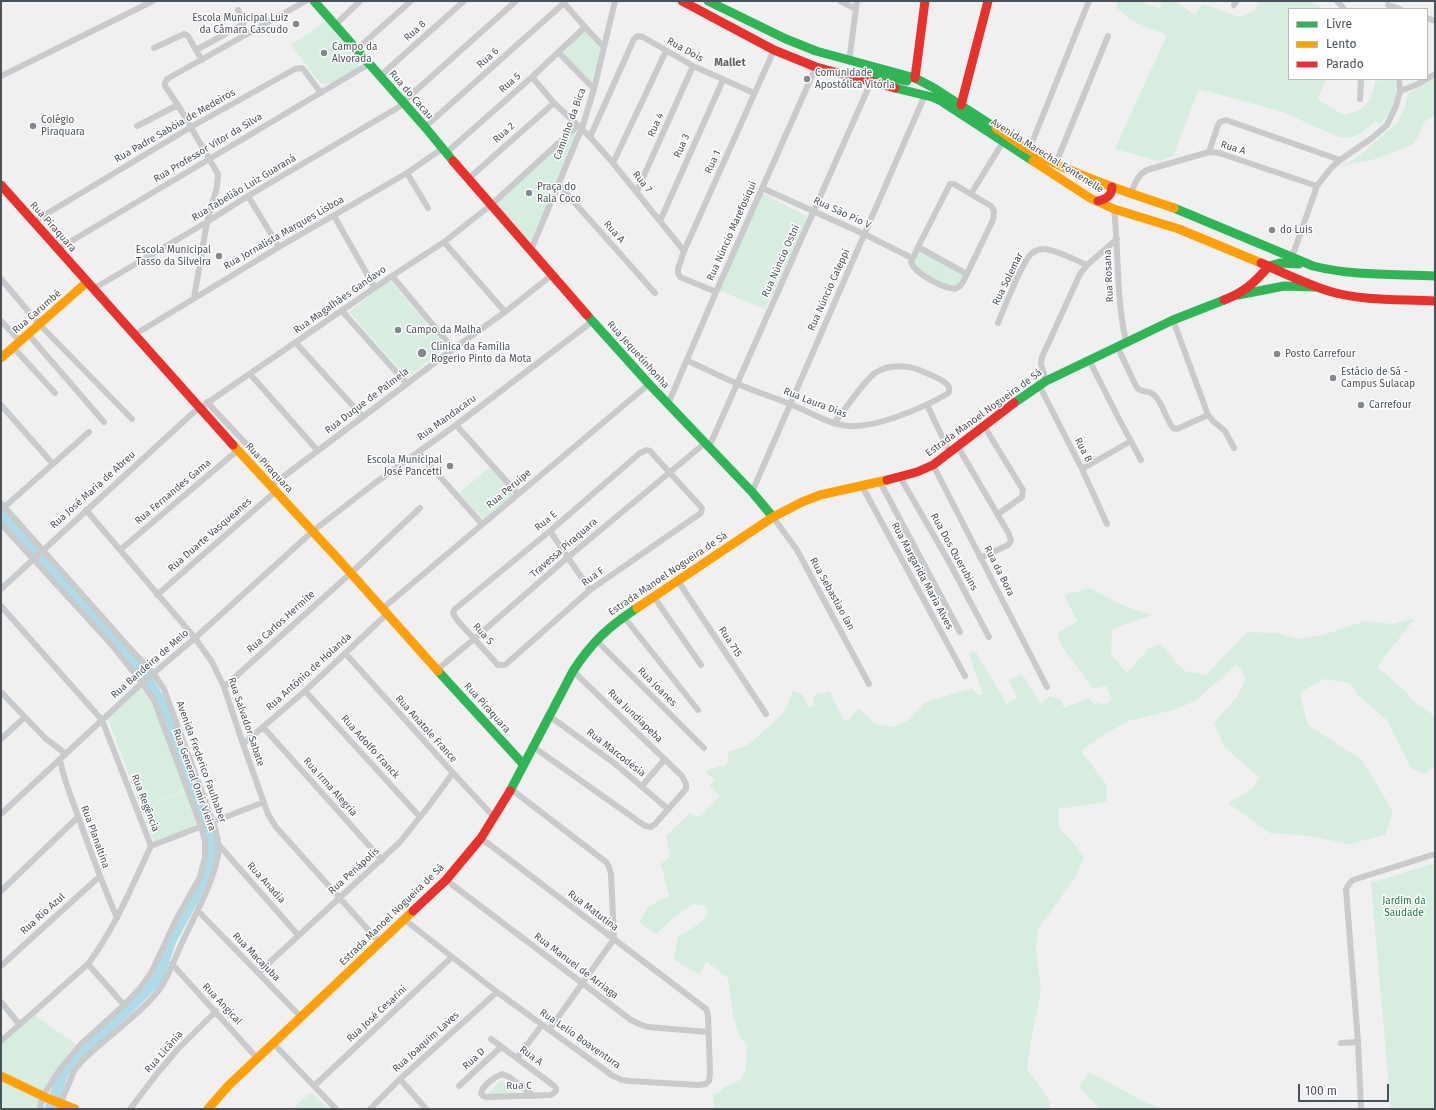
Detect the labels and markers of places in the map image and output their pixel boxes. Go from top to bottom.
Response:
place label: Escola Municipal Luiz da Câmara Cascudo [192,12,288,36]
marker: Escola Municipal Luiz da Câmara Cascudo [291,19,301,29]
place label: Campo da Alvorada [332,41,377,64]
marker: Campo da Alvorada [319,48,329,58]
place label: Comunidade Apostólica Vitória [815,67,895,90]
marker: Comunidade Apostólica Vitória [802,74,812,84]
place label: Colégio Piraquara [41,114,85,138]
marker: Colégio Piraquara [28,121,38,131]
place label: Praça do Rala Coco [537,181,581,204]
marker: Praça do Rala Coco [524,188,534,198]
place label: do Luis [1280,224,1313,236]
marker: do Luis [1267,225,1277,235]
place label: Escola Municipal Tasso da Silveira [136,244,211,268]
marker: Escola Municipal Tasso da Silveira [214,251,224,261]
place label: Campo da Malha [406,324,481,336]
marker: Campo da Malha [393,325,403,335]
place label: Clínica da Família Rogerio Pinto da Mota [431,341,532,364]
marker: Clínica da Família Rogerio Pinto da Mota [416,347,428,359]
place label: Posto Carrefour [1285,348,1356,360]
marker: Posto Carrefour [1272,349,1282,359]
place label: Estácio de Sá - Campus Sulacap [1341,366,1415,390]
marker: Estácio de Sá - Campus Sulacap [1328,373,1338,383]
place label: Carrefour [1369,399,1412,411]
marker: Carrefour [1356,400,1366,410]
place label: Escola Municipal José Pancetti [367,454,442,478]
marker: Escola Municipal José Pancetti [445,461,455,471]

